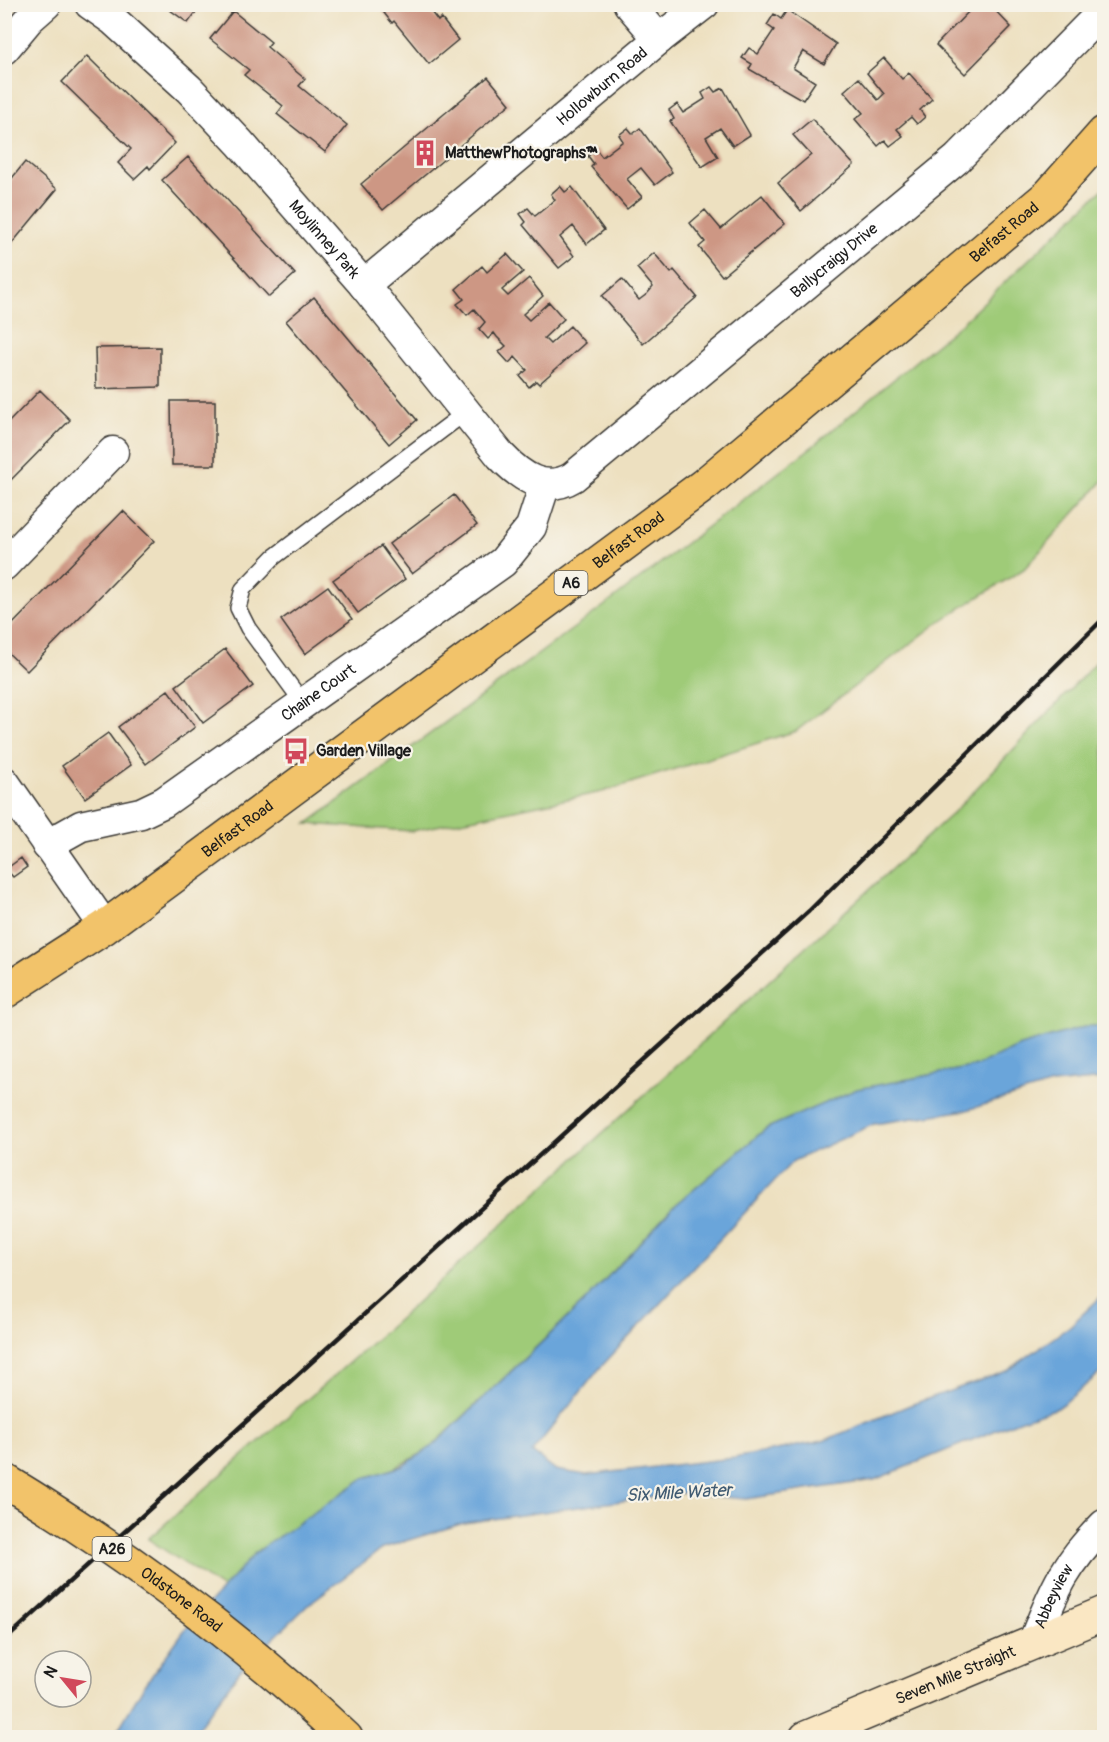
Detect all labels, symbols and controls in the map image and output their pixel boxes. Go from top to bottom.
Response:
street label: Hollowburn Road [552,43,652,130]
building icon: MatthewPhotographs™ [410,138,440,168]
place label: MatthewPhotographs™ [445,143,598,163]
street label: Moylinney Park [285,196,364,283]
street label: Belfast Road [966,198,1043,267]
street label: Ballycraigy Drive [786,219,882,303]
street label: Belfast Road [589,507,669,574]
road number: A6 [554,571,588,595]
street label: Chaine Court [277,659,360,726]
bus stop icon: Garden Village [281,736,311,766]
place label: Garden Village [316,741,412,761]
street label: Belfast Road [198,796,278,862]
water label: Six Mile Water [626,1479,735,1507]
road number: A26 [92,1537,132,1561]
street label: Abbeyview [1030,1560,1078,1632]
street label: Oldstone Road [136,1563,226,1637]
street label: Seven Mile Straight [892,1641,1019,1709]
north arrow [33,1649,93,1709]
text: N [40,1662,62,1682]

